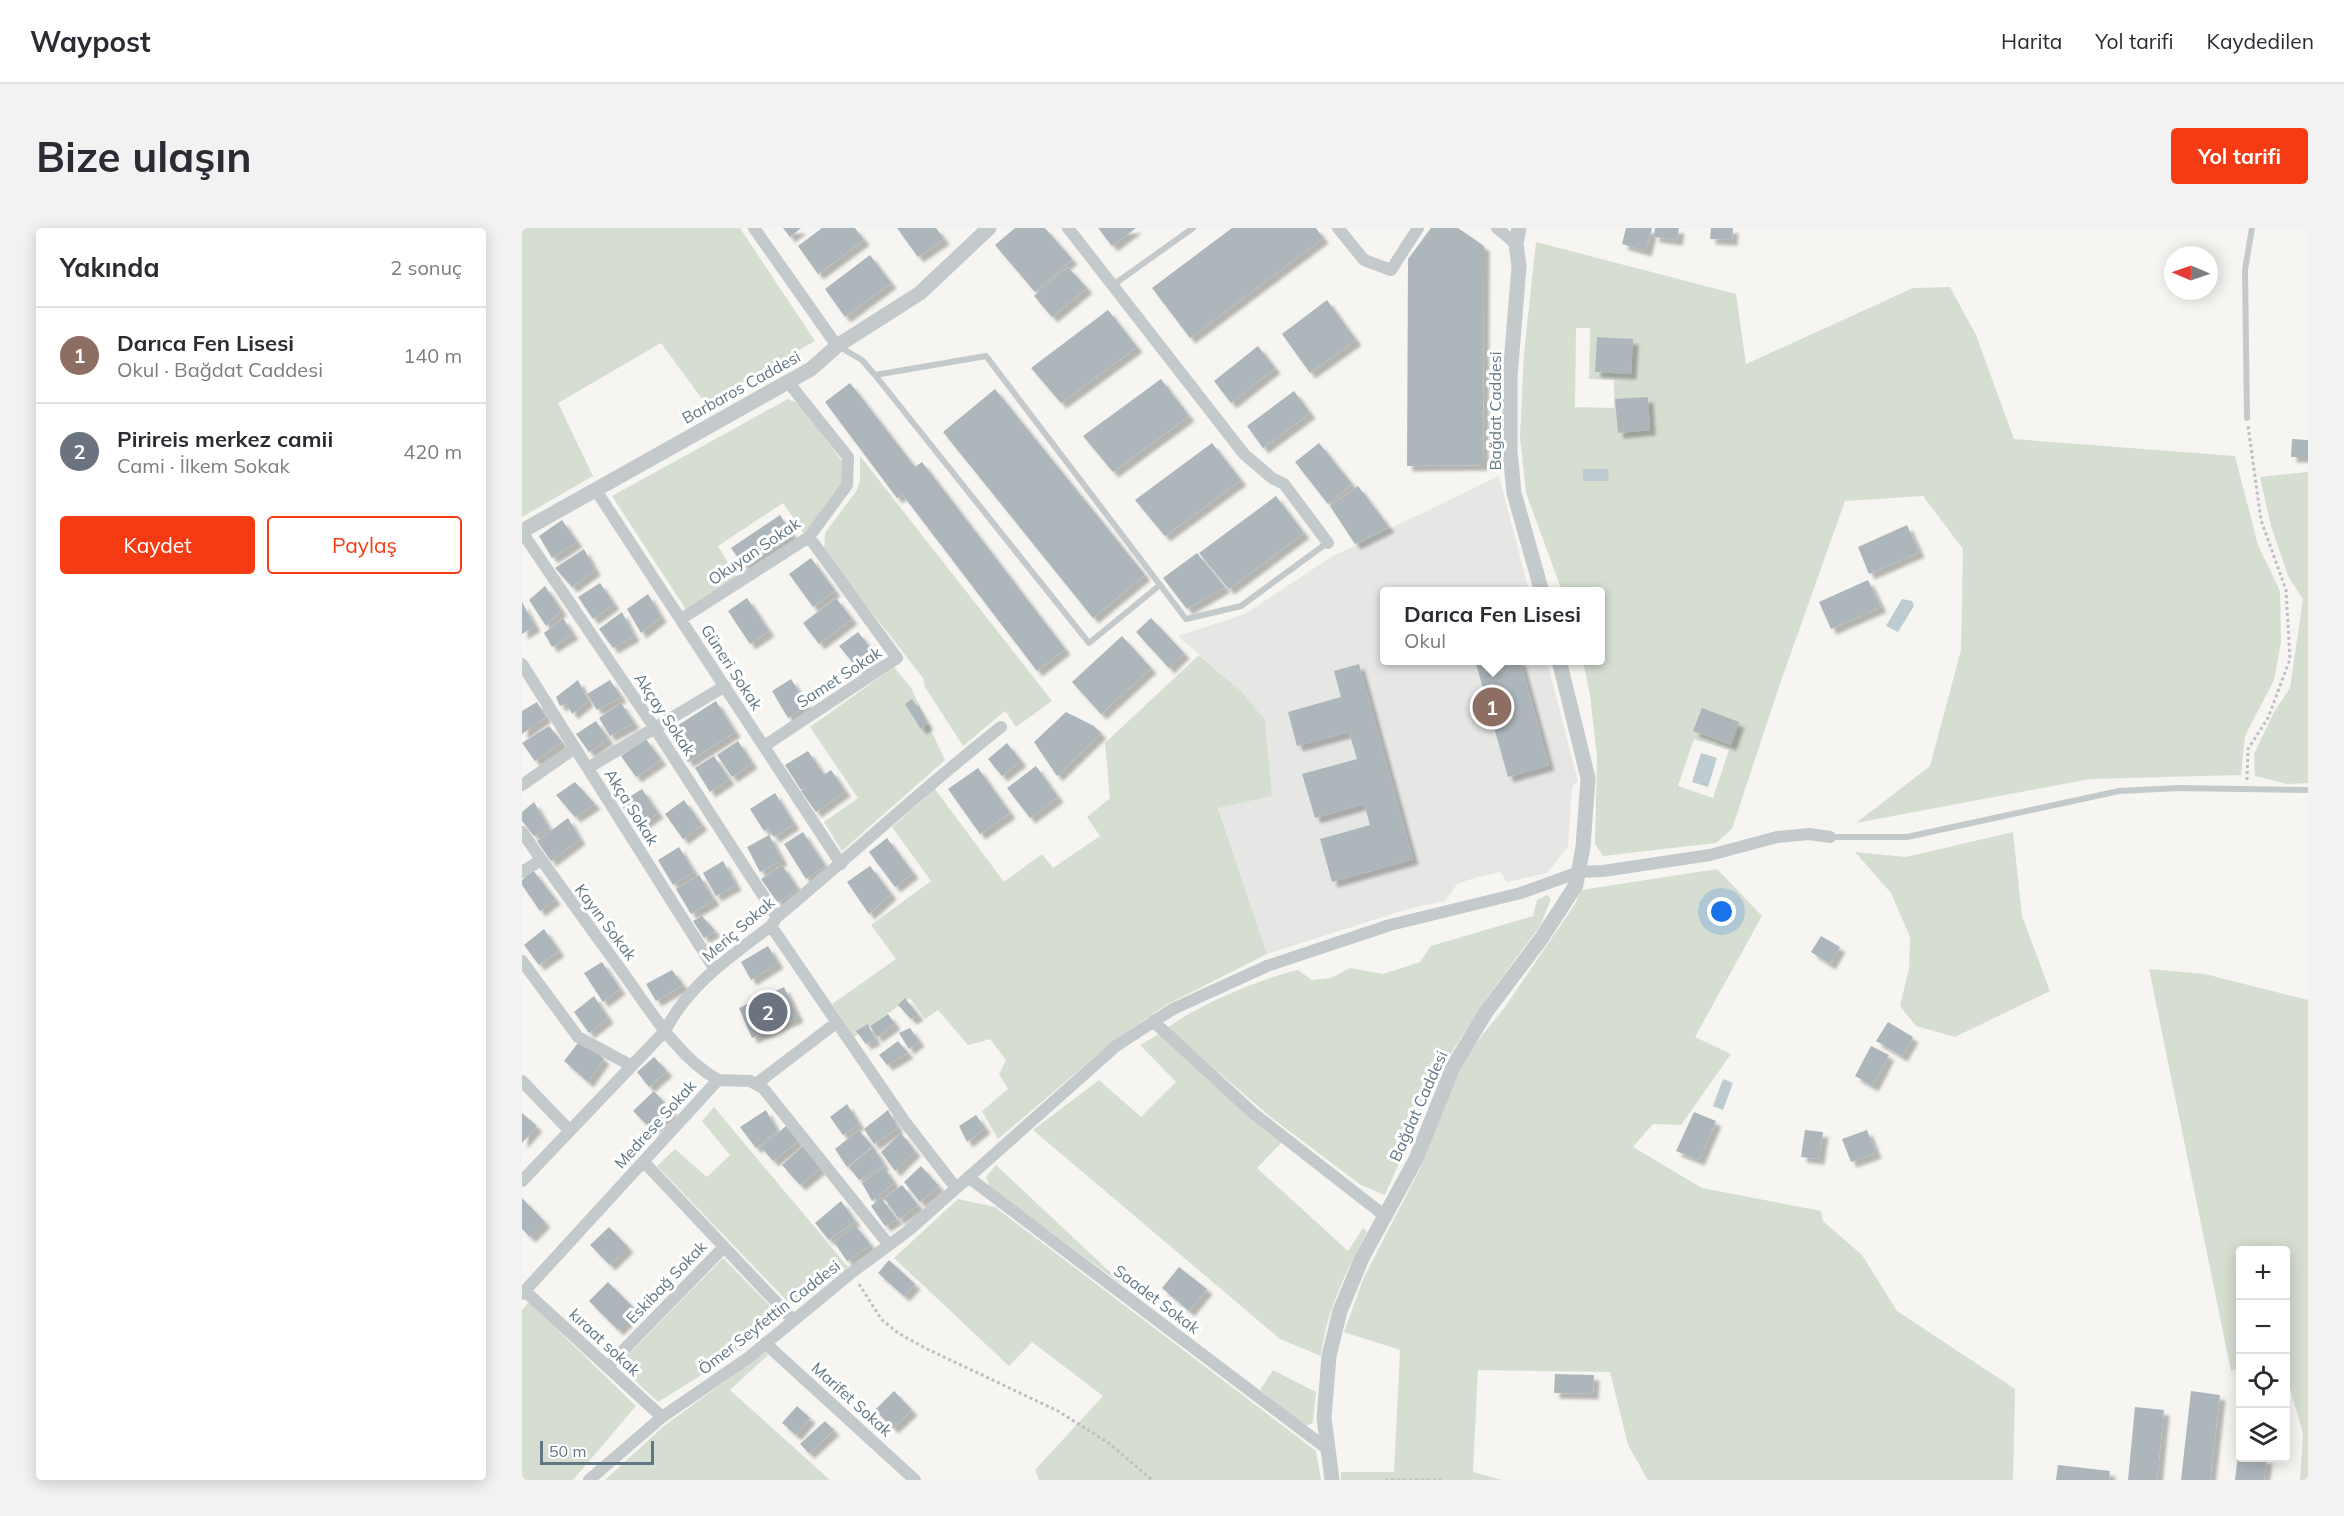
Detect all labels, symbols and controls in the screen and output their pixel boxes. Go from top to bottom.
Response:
text: Waypost [30,24,151,59]
text: Harita [2001,28,2062,54]
text: Yol tarifi [2095,28,2174,54]
text: Kaydedilen [2207,28,2314,54]
button: Yol tarifi [2171,128,2308,184]
text: Bize ulaşın [36,130,252,183]
north arrow [2164,246,2218,300]
text: Yakında [60,251,160,284]
text: 2 sonuç [390,255,462,280]
text: Darıca Fen Lisesi [117,329,294,357]
text: 1 [74,343,86,368]
text: 140 m [403,343,462,368]
street label: Barbaros Caddesi [678,346,804,428]
street label: Bağdat Caddesi [1485,351,1505,471]
text: Okul · Bağdat Caddesi [117,357,323,382]
text: Pirireis merkez camii [117,425,333,453]
text: 2 [74,439,86,464]
text: 420 m [403,439,462,464]
text: Cami · İlkem Sokak [117,453,290,478]
street label: Okuyan Sokak [704,513,804,589]
button: Kaydet [60,516,255,574]
button: Paylaş [267,516,462,574]
popup [1380,587,1605,665]
text: Darıca Fen Lisesi [1404,600,1581,628]
street label: Güneri Sokak [697,620,767,714]
text: Okul [1404,628,1446,653]
street label: Samet Sokak [793,642,886,712]
street label: Akçay Sokak [630,669,700,760]
pin: 1 [1472,684,1512,730]
street label: Akça Sokak [601,765,664,850]
street label: Kayın Sokak [571,880,642,965]
street label: Meriç Sokak [698,892,779,966]
your location [1707,897,1736,926]
pin: 2 [748,990,788,1034]
street label: Bağdat Caddesi [1385,1048,1451,1164]
street label: Medrese Sokak [610,1075,701,1172]
street label: Eskibağ Sokak [621,1236,711,1328]
map controls [2236,1246,2290,1462]
button: + [2236,1246,2290,1300]
street label: Ömer Seyfettin Caddesi [694,1255,844,1379]
street label: Saadet Sokak [1110,1260,1204,1338]
button: − [2236,1300,2290,1354]
street label: kıraat sokak [565,1304,645,1380]
button: locate [2236,1354,2290,1408]
street label: Marifet Sokak [808,1358,897,1441]
button: layers [2236,1408,2290,1462]
scale bar [540,1438,654,1466]
text: 50 m [549,1441,586,1461]

